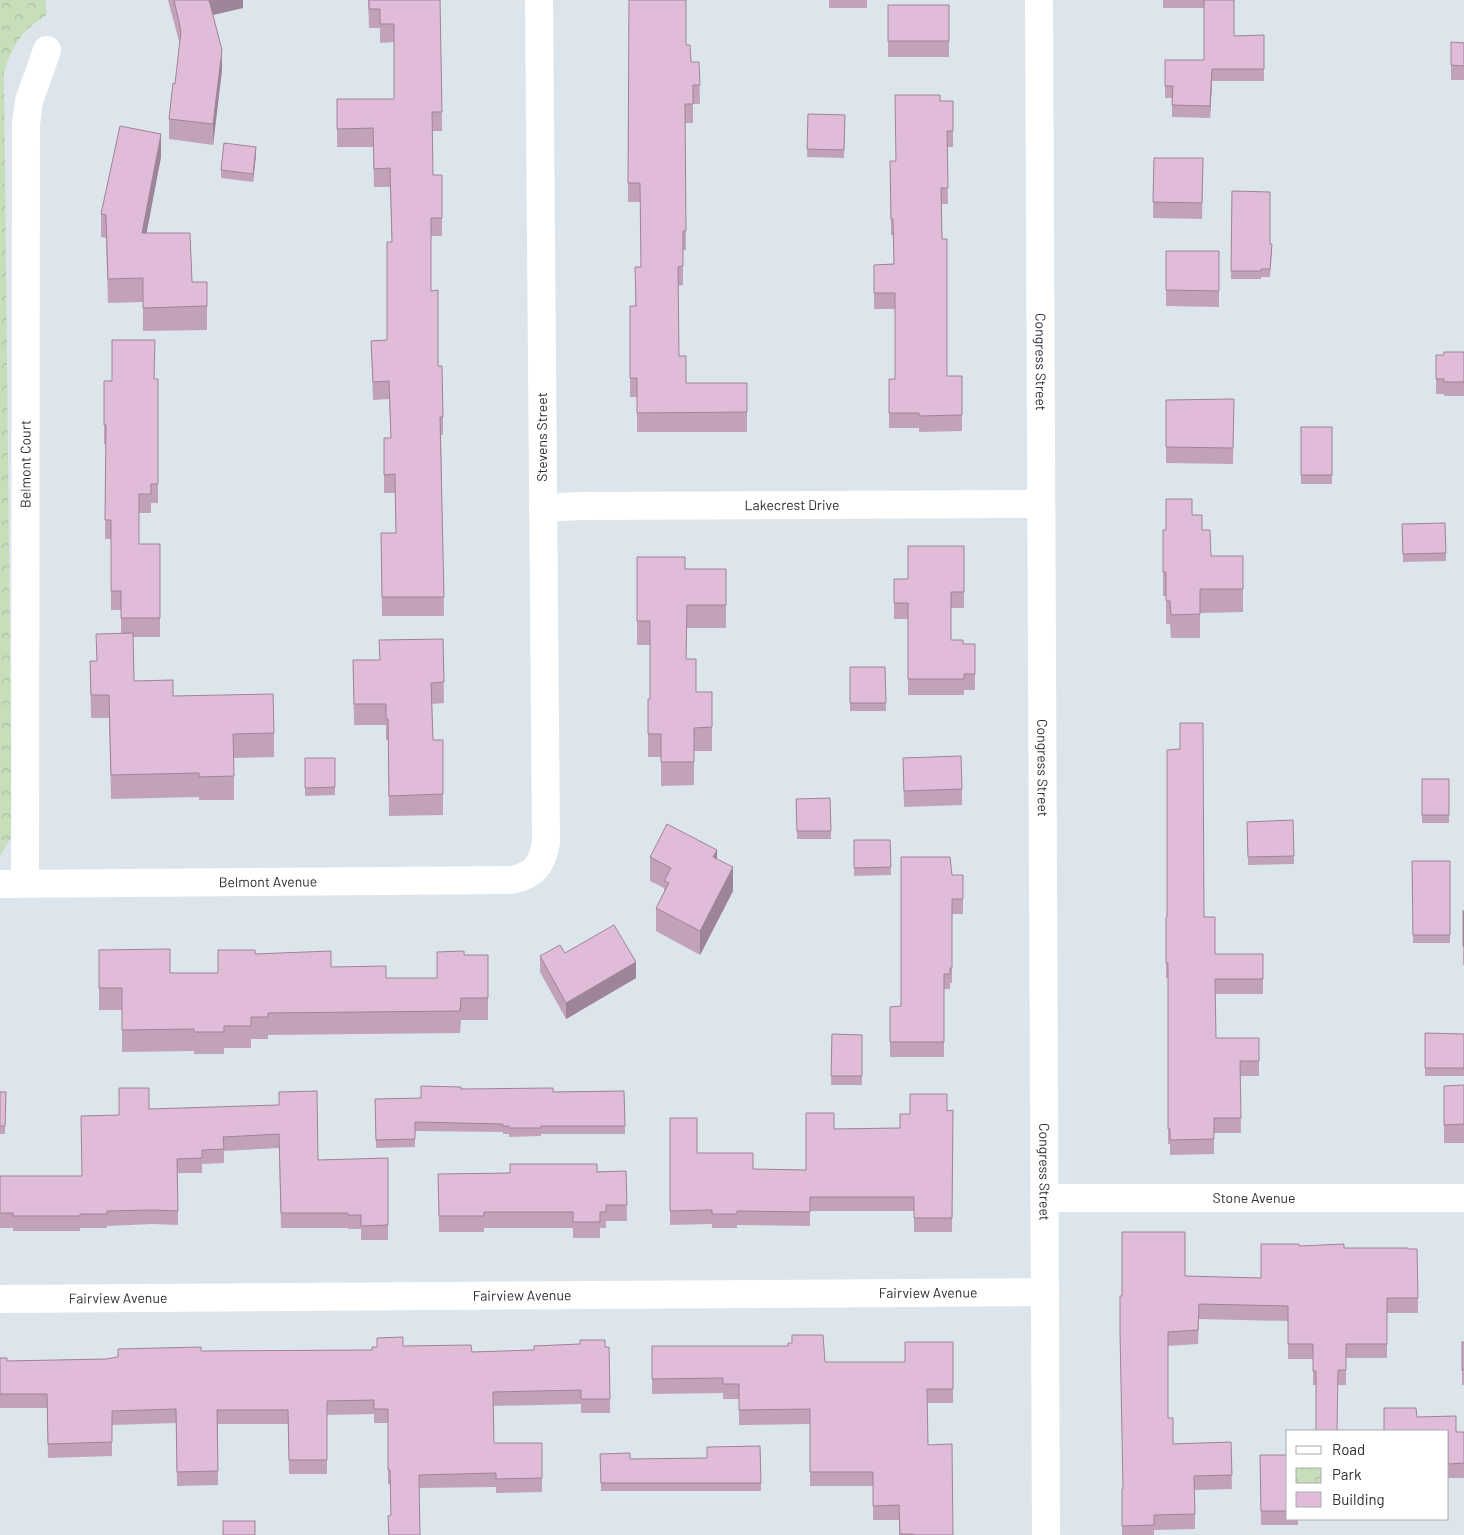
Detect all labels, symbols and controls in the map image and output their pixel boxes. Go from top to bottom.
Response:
street label: Congress Street [1032,313,1050,411]
street label: Stevens Street [533,392,550,482]
street label: Belmont Court [16,420,34,508]
street label: Lakecrest Drive [744,496,839,513]
street label: Congress Street [1034,719,1052,817]
street label: Belmont Avenue [219,873,317,890]
street label: Congress Street [1036,1123,1054,1221]
street label: Stone Avenue [1213,1189,1295,1206]
street label: Fairview Avenue [879,1283,977,1301]
street label: Fairview Avenue [473,1286,571,1304]
street label: Fairview Avenue [69,1289,167,1307]
legend [1286,1430,1449,1520]
text: Road [1332,1440,1365,1458]
text: Park [1332,1465,1362,1483]
text: Building [1332,1490,1385,1508]

